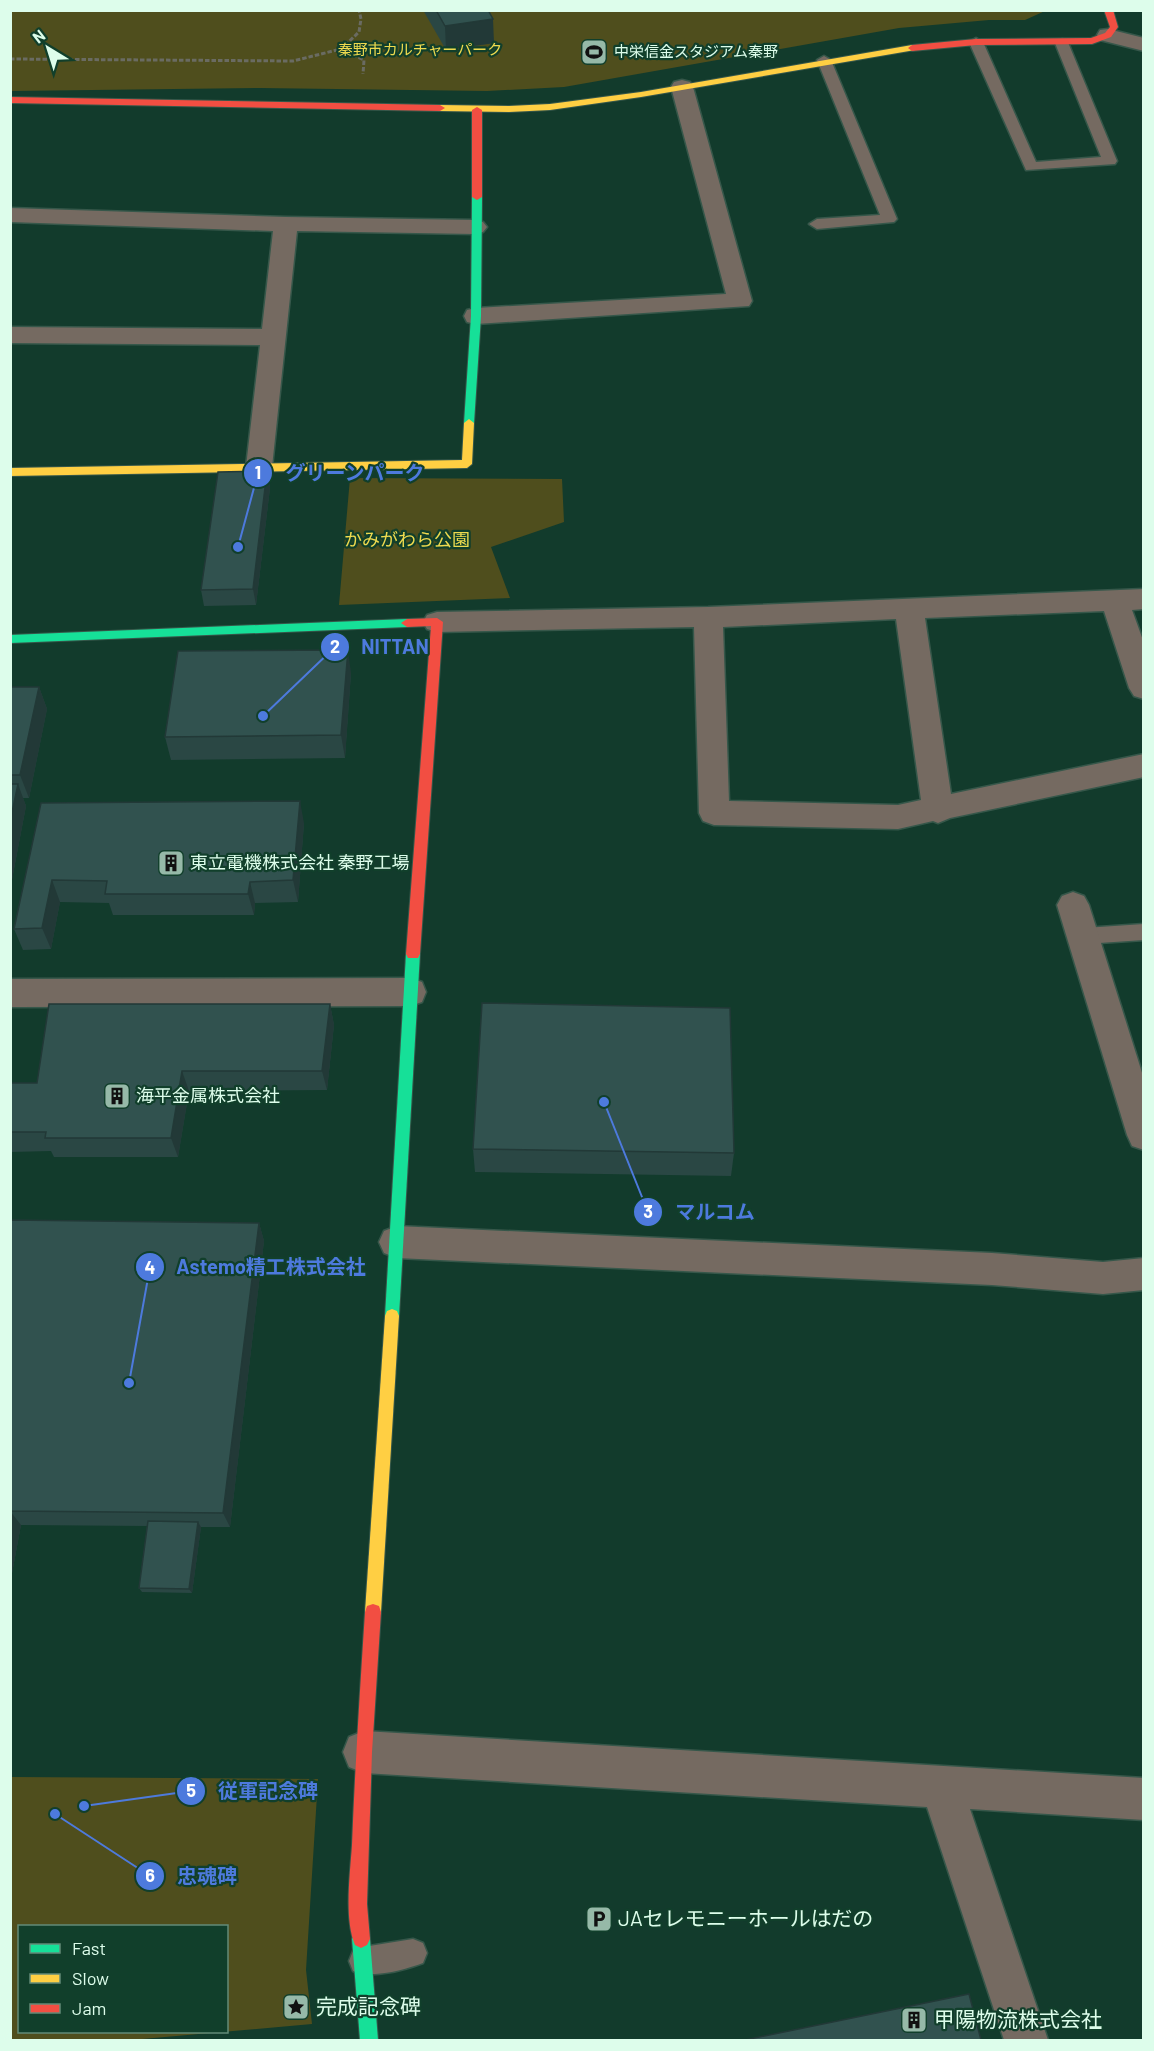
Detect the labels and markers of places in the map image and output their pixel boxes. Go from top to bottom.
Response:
sports icon: 中栄信金スタジアム秦野 [579,37,609,67]
place label: 中栄信金スタジアム秦野 [614,42,778,60]
callout: グリーンパーク [243,454,437,492]
callout: NITTAN [320,628,441,666]
building icon: 東立電機株式会社 秦野工場 [156,848,186,878]
place label: 東立電機株式会社 秦野工場 [190,851,410,873]
building icon: 海平金属株式会社 [102,1081,132,1111]
place label: 海平金属株式会社 [136,1084,280,1106]
callout: マルコム [633,1193,767,1231]
callout: Astemo精工株式会社 [135,1248,378,1286]
callout: 従軍記念碑 [176,1772,330,1810]
callout: 忠魂碑 [135,1857,249,1895]
parking icon: JAセレモニーホールはだの [584,1904,614,1934]
place label: JAセレモニーホールはだの [618,1905,873,1930]
place icon: 完成記念碑 [281,1992,311,2022]
place label: 完成記念碑 [316,1993,421,2018]
building icon: 甲陽物流株式会社 [899,2005,929,2035]
place label: 甲陽物流株式会社 [934,2006,1102,2031]

